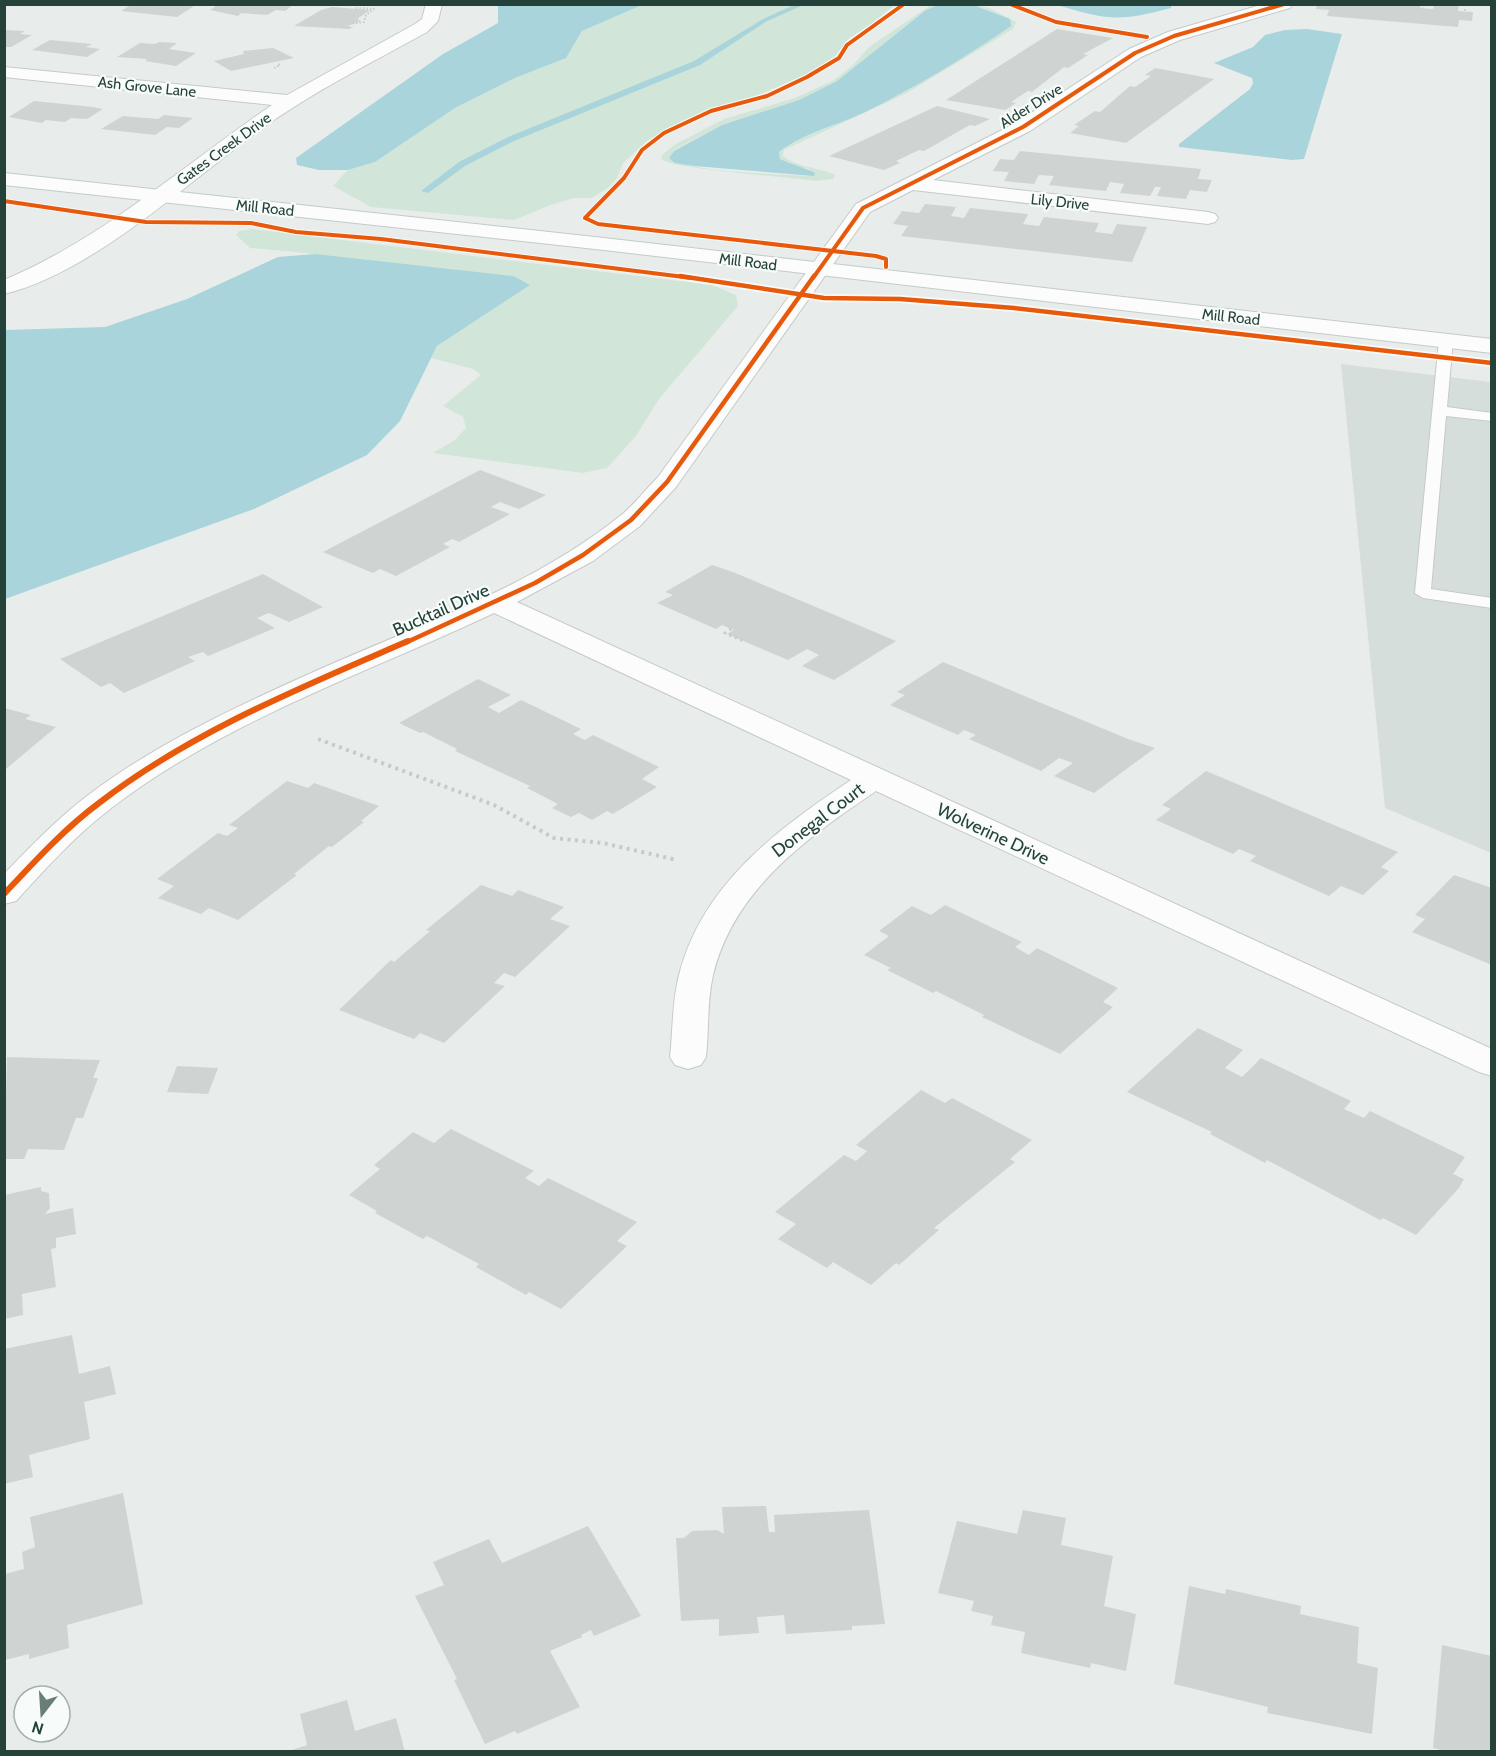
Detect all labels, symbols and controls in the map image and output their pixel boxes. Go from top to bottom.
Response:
street label: Ash Grove Lane [97,73,197,101]
street label: Alder Drive [996,80,1066,132]
street label: Gates Creek Drive [173,109,275,189]
street label: Lily Drive [1030,190,1090,214]
street label: Mill Road [235,196,295,220]
street label: Mill Road [718,250,778,274]
street label: Mill Road [1201,305,1261,329]
street label: Bucktail Drive [389,579,493,641]
street label: Donegal Court [767,778,869,862]
street label: Wolverine Drive [933,798,1053,870]
north arrow [12,1684,72,1744]
text: N [30,1717,46,1739]

